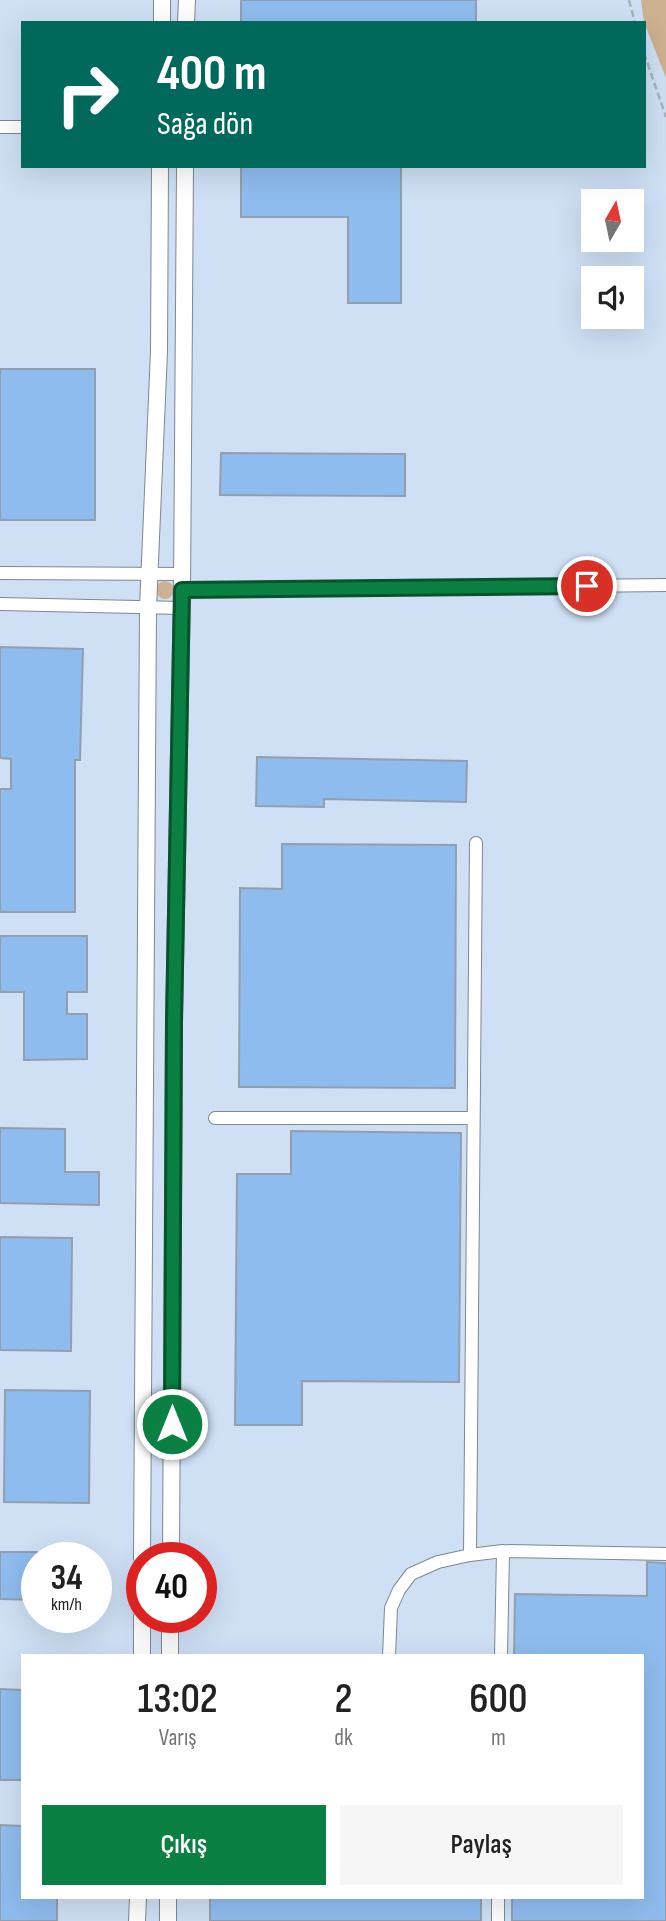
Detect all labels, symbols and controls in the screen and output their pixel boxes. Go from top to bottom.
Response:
text: 400 m [157,45,267,104]
icon: right [42,49,133,140]
text: Sağa dön [157,105,253,144]
north arrow [581,189,644,252]
map controls [581,189,644,329]
button: sound [581,266,644,329]
pin [557,556,617,616]
icon: arrive [568,567,606,605]
position arrow [135,1387,209,1461]
speed limit sign: 40 [126,1542,217,1633]
text: 34 [51,1557,83,1600]
text: km/h [51,1594,82,1615]
text: 13:02 [138,1674,218,1725]
text: 2 [335,1674,353,1725]
text: 600 [469,1674,527,1725]
text: Varış [159,1724,196,1752]
text: dk [334,1724,353,1752]
text: m [491,1724,506,1752]
button: Çıkış [42,1805,326,1885]
button: Paylaş [340,1805,623,1885]

